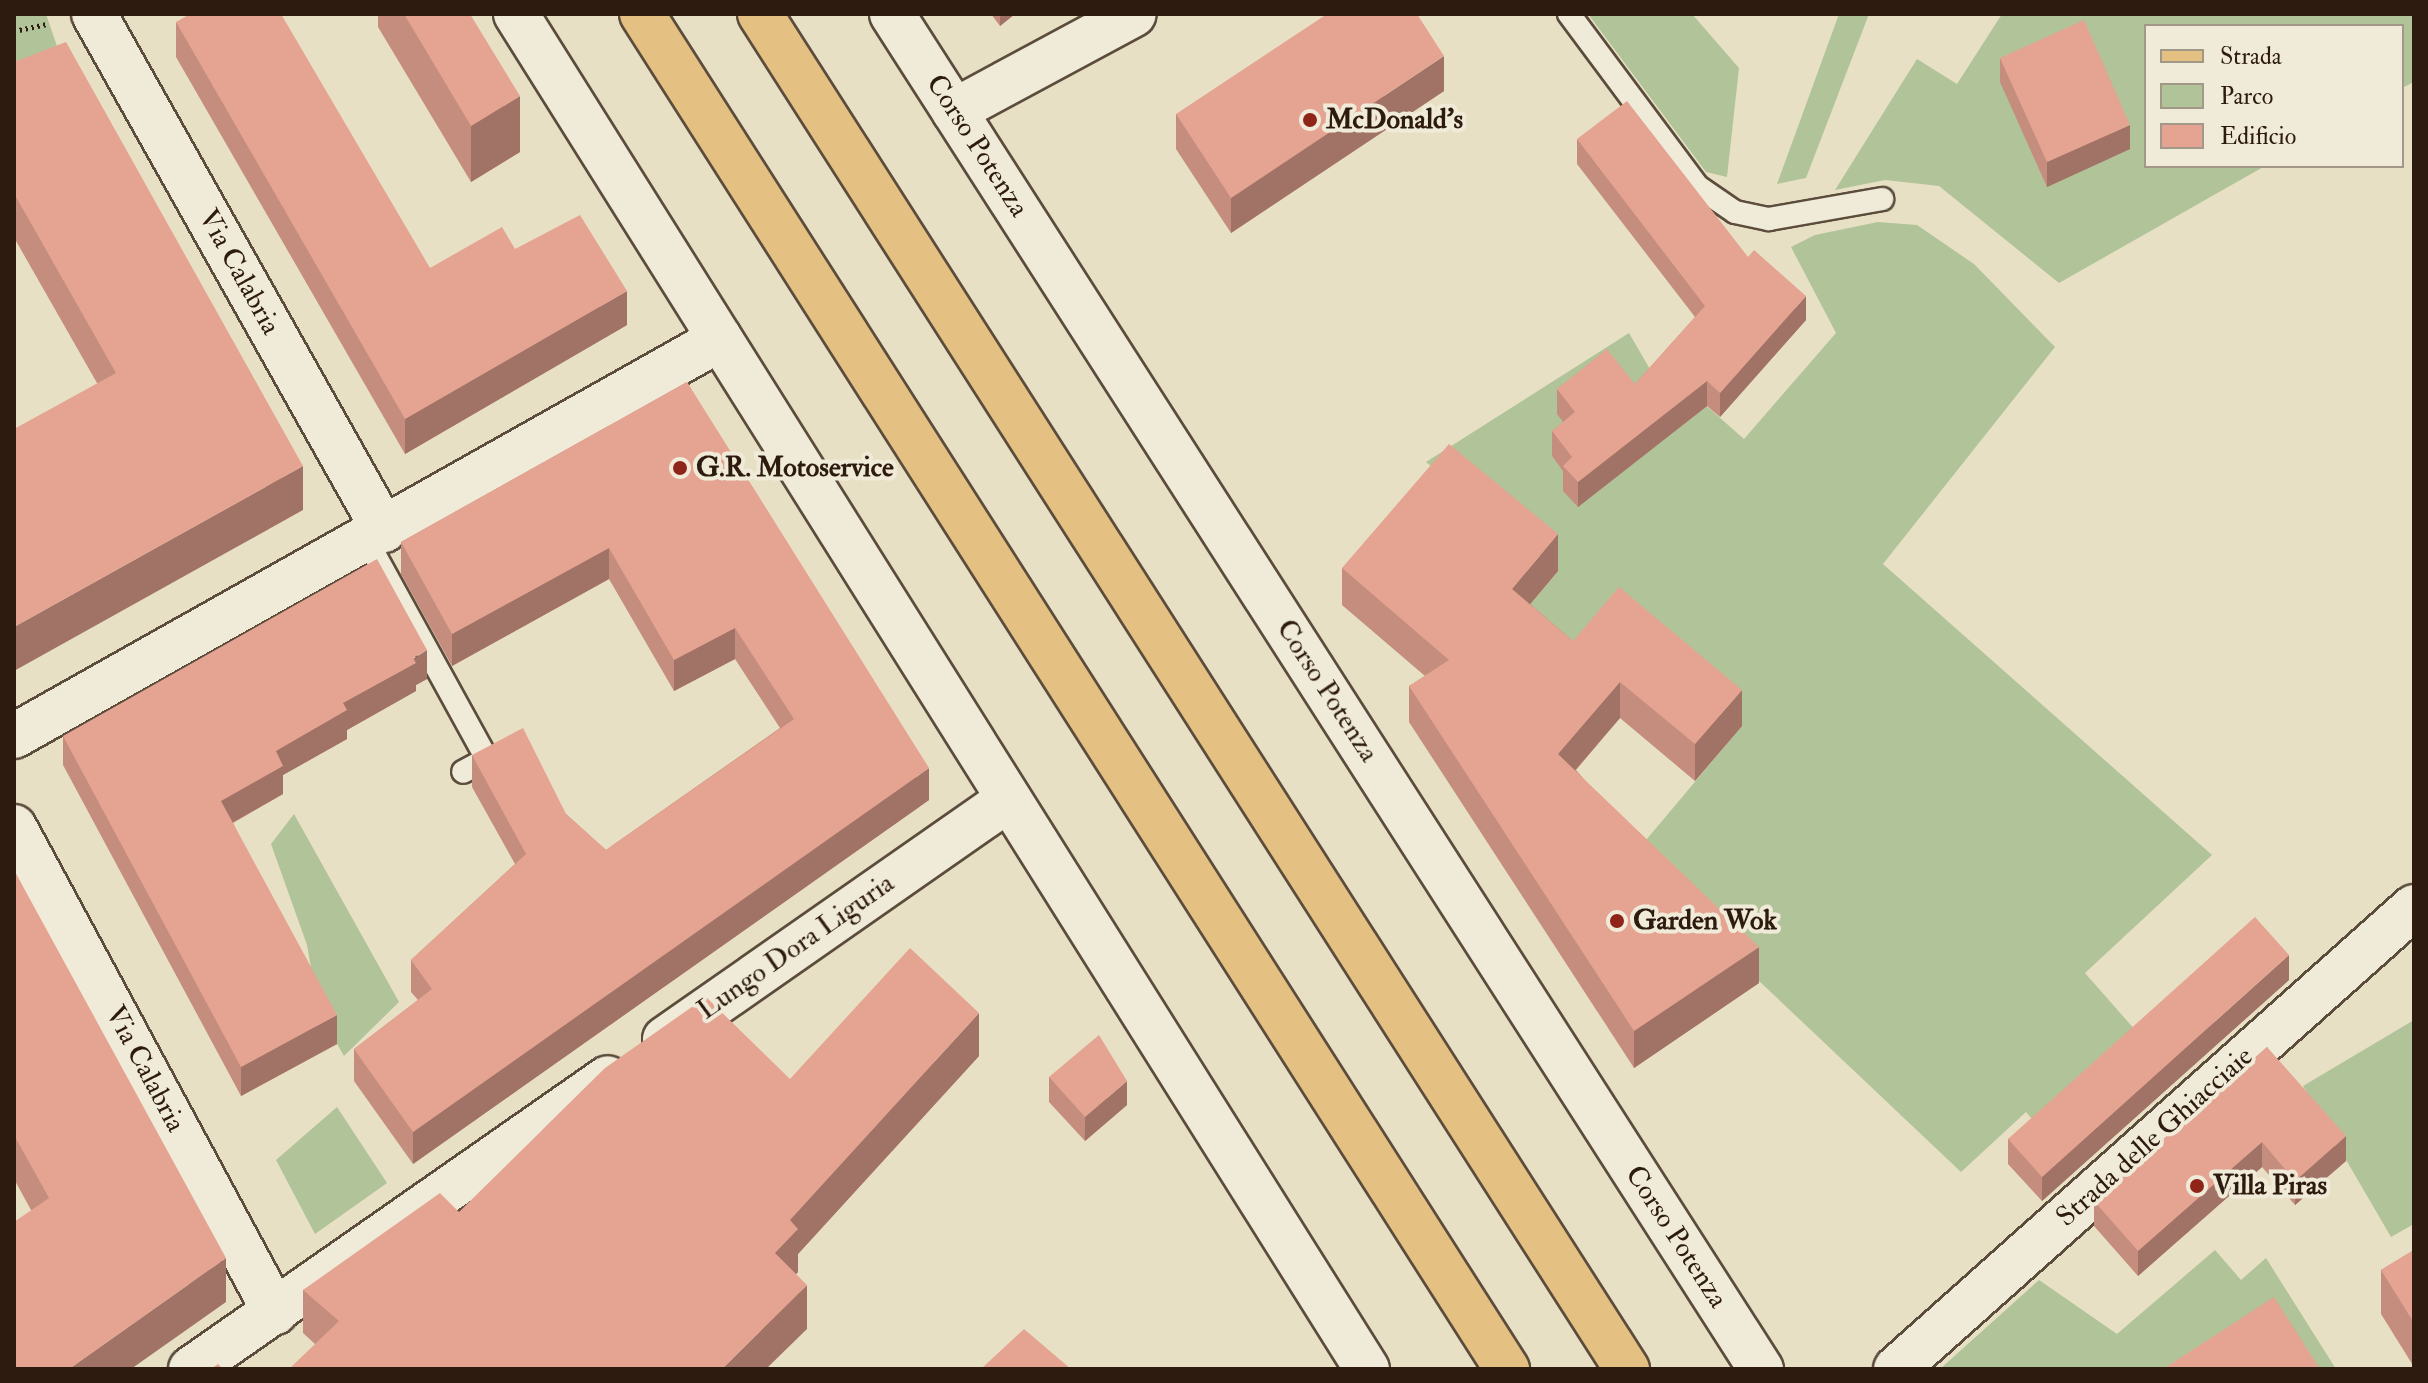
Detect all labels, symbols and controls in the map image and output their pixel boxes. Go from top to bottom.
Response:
legend [2144,24,2404,168]
text: Strada [2220,41,2282,72]
street label: Corso Potenza [919,69,1035,223]
text: Parco [2220,81,2273,112]
place label: McDonald's [1326,103,1463,137]
marker: McDonald's [1301,111,1319,129]
text: Edificio [2220,121,2296,152]
street label: Via Calabria [191,203,287,341]
place label: G.R. Motoservice [696,451,894,485]
marker: G.R. Motoservice [671,459,689,477]
street label: Corso Potenza [1269,614,1385,768]
street label: Lungo Dora Liguria [691,867,901,1027]
place label: Garden Wok [1633,904,1777,938]
marker: Garden Wok [1608,912,1626,930]
street label: Via Calabria [98,1000,192,1138]
street label: Strada delle Ghiacciaie [2050,1040,2260,1234]
street label: Corso Potenza [1618,1160,1734,1314]
place label: Villa Piras [2213,1169,2327,1203]
marker: Villa Piras [2188,1177,2206,1195]

